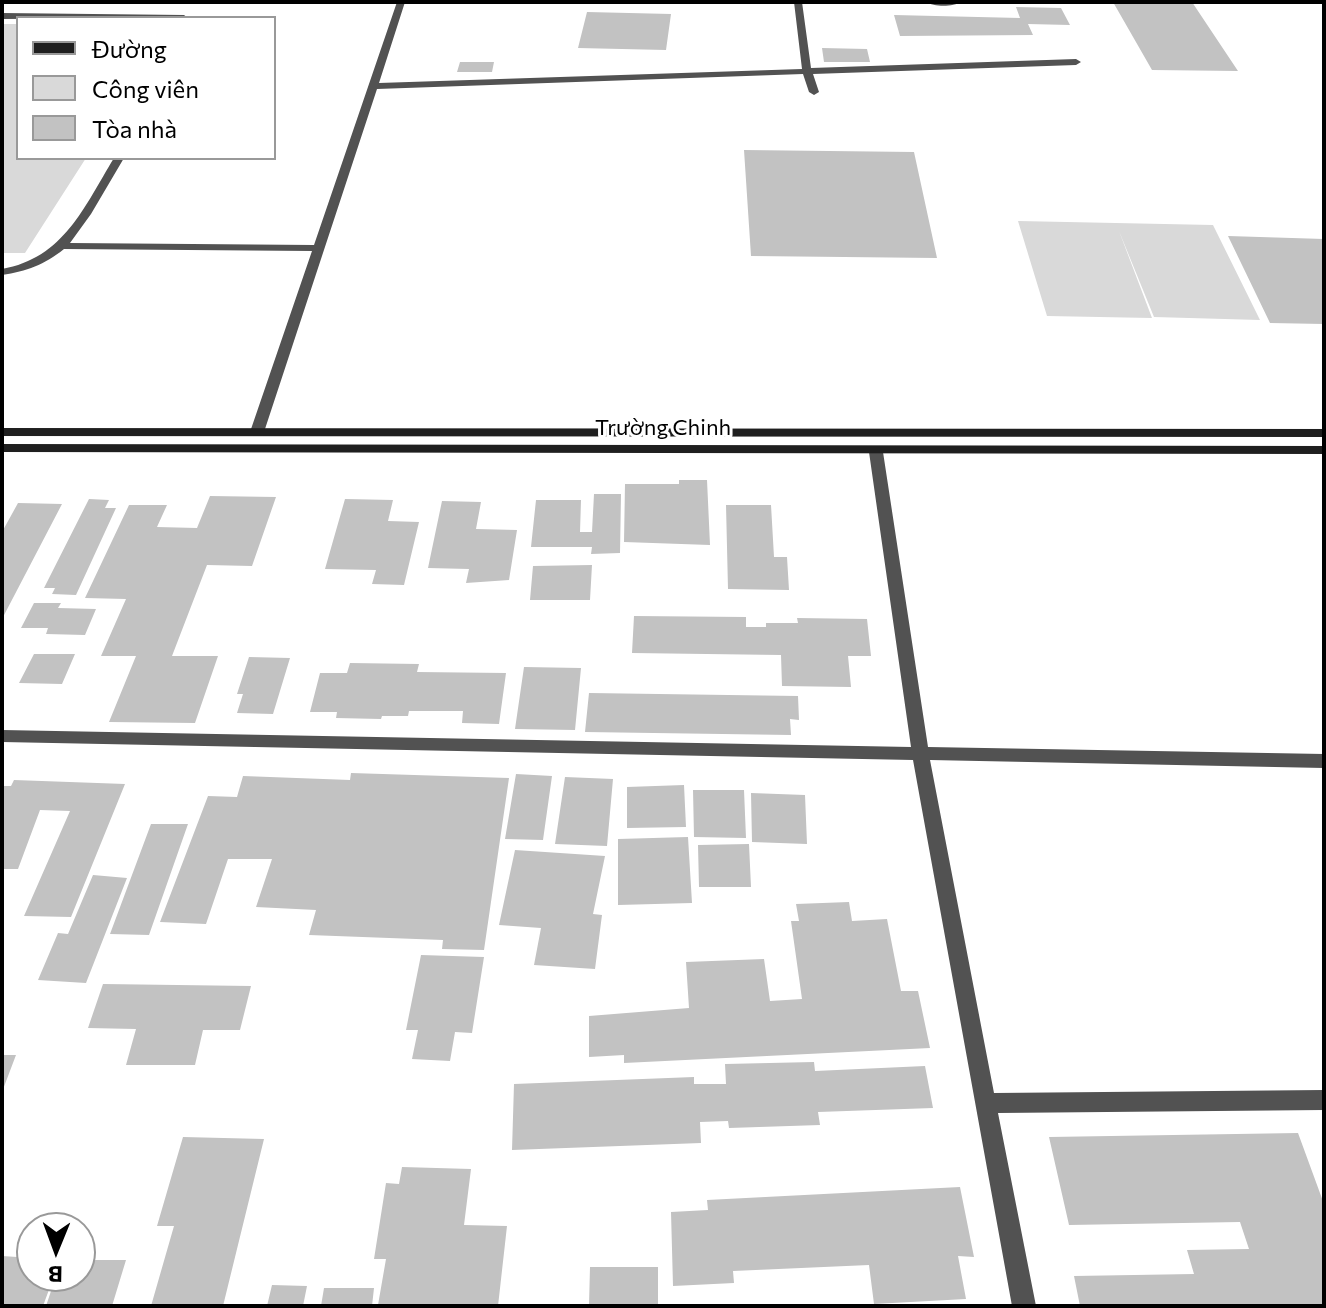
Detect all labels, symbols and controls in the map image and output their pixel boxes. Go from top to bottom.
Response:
legend [16,16,276,160]
text: Đường [92,34,167,63]
text: Công viên [92,74,199,103]
text: Tòa nhà [92,114,177,143]
street label: Trường Chinh [595,415,731,441]
north arrow [16,1212,96,1292]
text: B [48,1261,63,1288]

